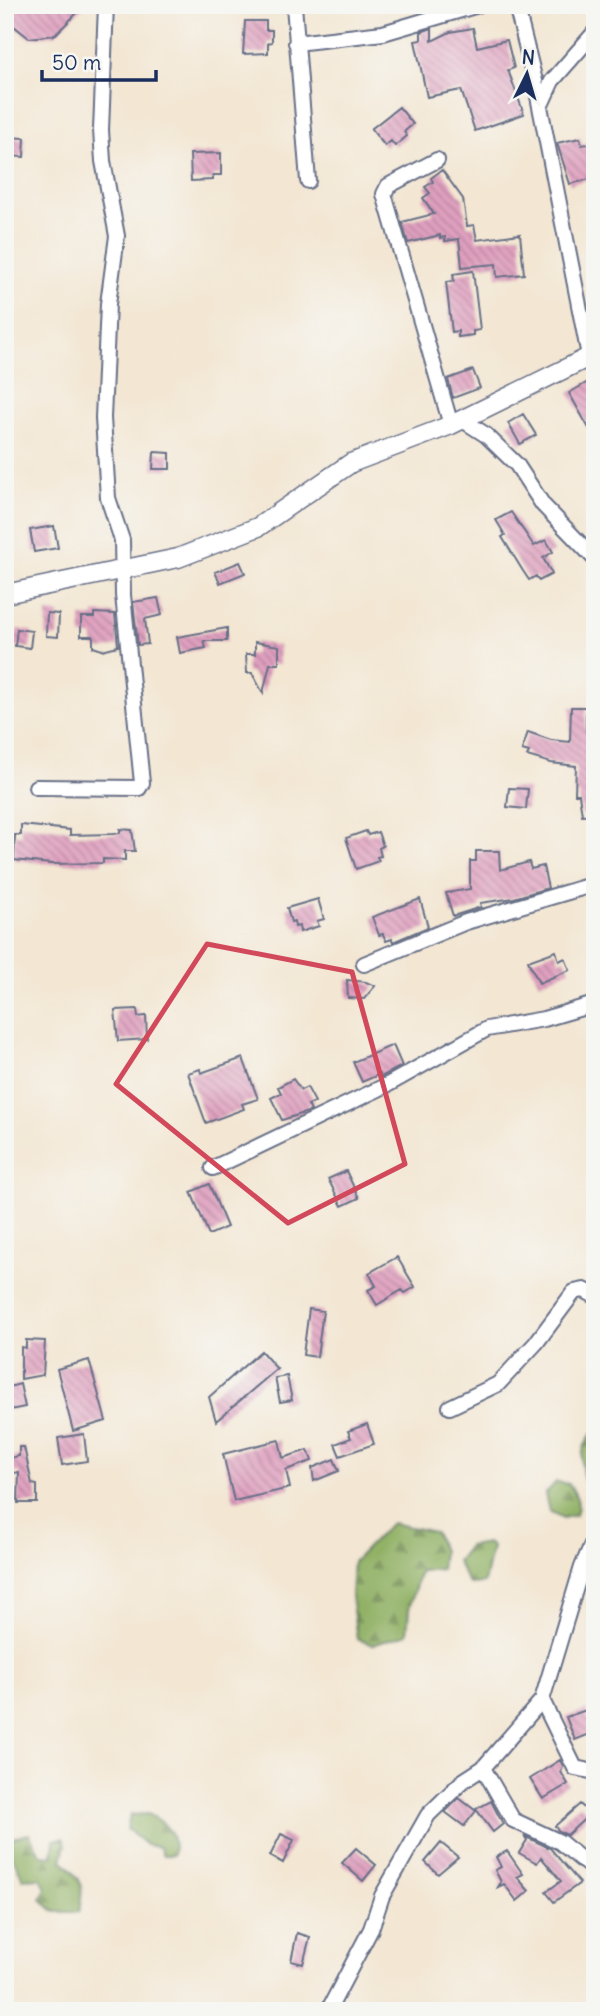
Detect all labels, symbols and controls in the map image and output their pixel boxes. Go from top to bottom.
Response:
scale bar [42,38,156,82]
north arrow [491,38,562,108]
text: N [521,45,536,70]
text: 50 m [52,49,101,76]

